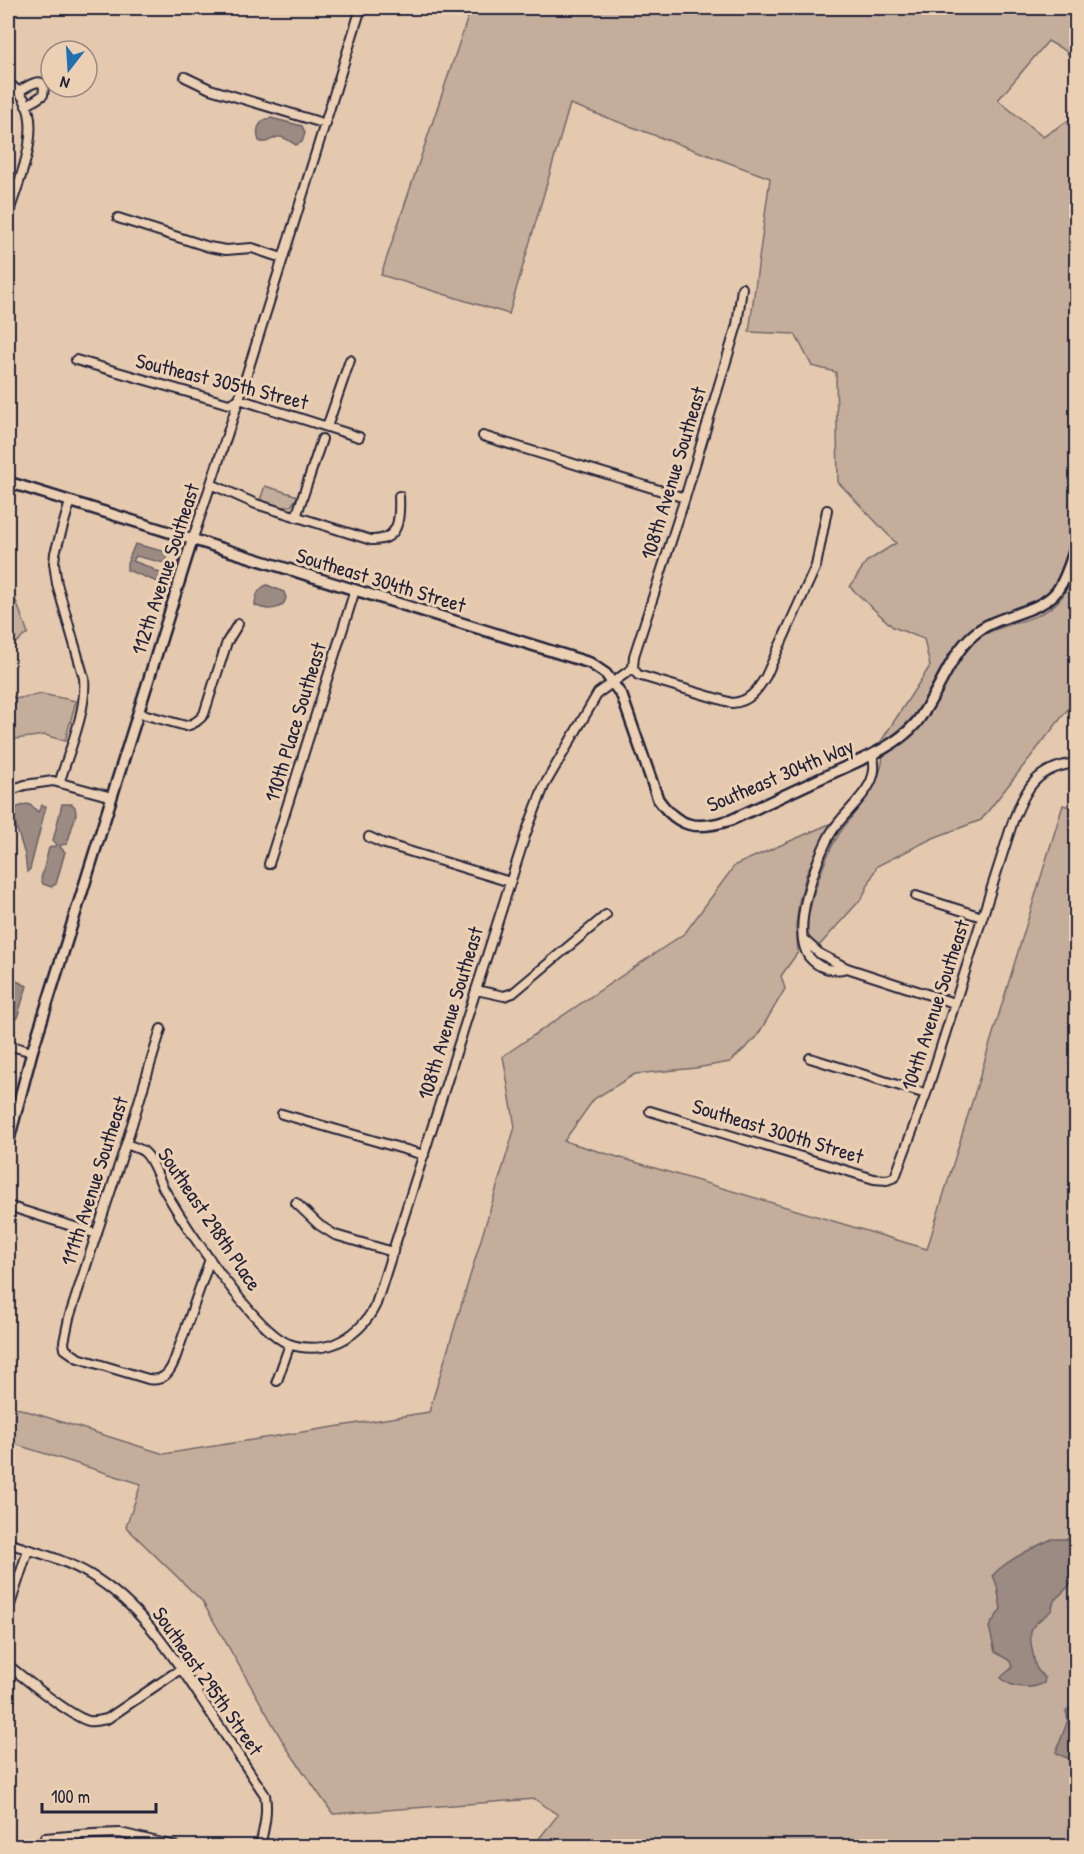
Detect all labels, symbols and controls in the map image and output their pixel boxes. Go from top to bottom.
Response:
north arrow [39,39,99,99]
text: N [57,71,72,95]
street label: Southeast 305th Street [133,346,312,417]
street label: 108th Avenue Southeast [633,382,713,563]
street label: 112th Avenue Southeast [124,479,207,658]
street label: Southeast 304th Street [293,540,470,620]
street label: 110th Place Southeast [257,638,333,805]
street label: Southeast 304th Way [702,731,858,819]
street label: 104th Avenue Southeast [894,915,977,1094]
street label: 108th Avenue Southeast [410,922,490,1103]
street label: Southeast 300th Street [689,1091,868,1171]
street label: 111th Avenue Southeast [53,1092,135,1269]
street label: Southeast 298th Place [151,1142,269,1296]
street label: Southeast 295th Street [146,1601,271,1762]
scale bar [42,1776,156,1814]
text: 100 m [51,1784,90,1809]

